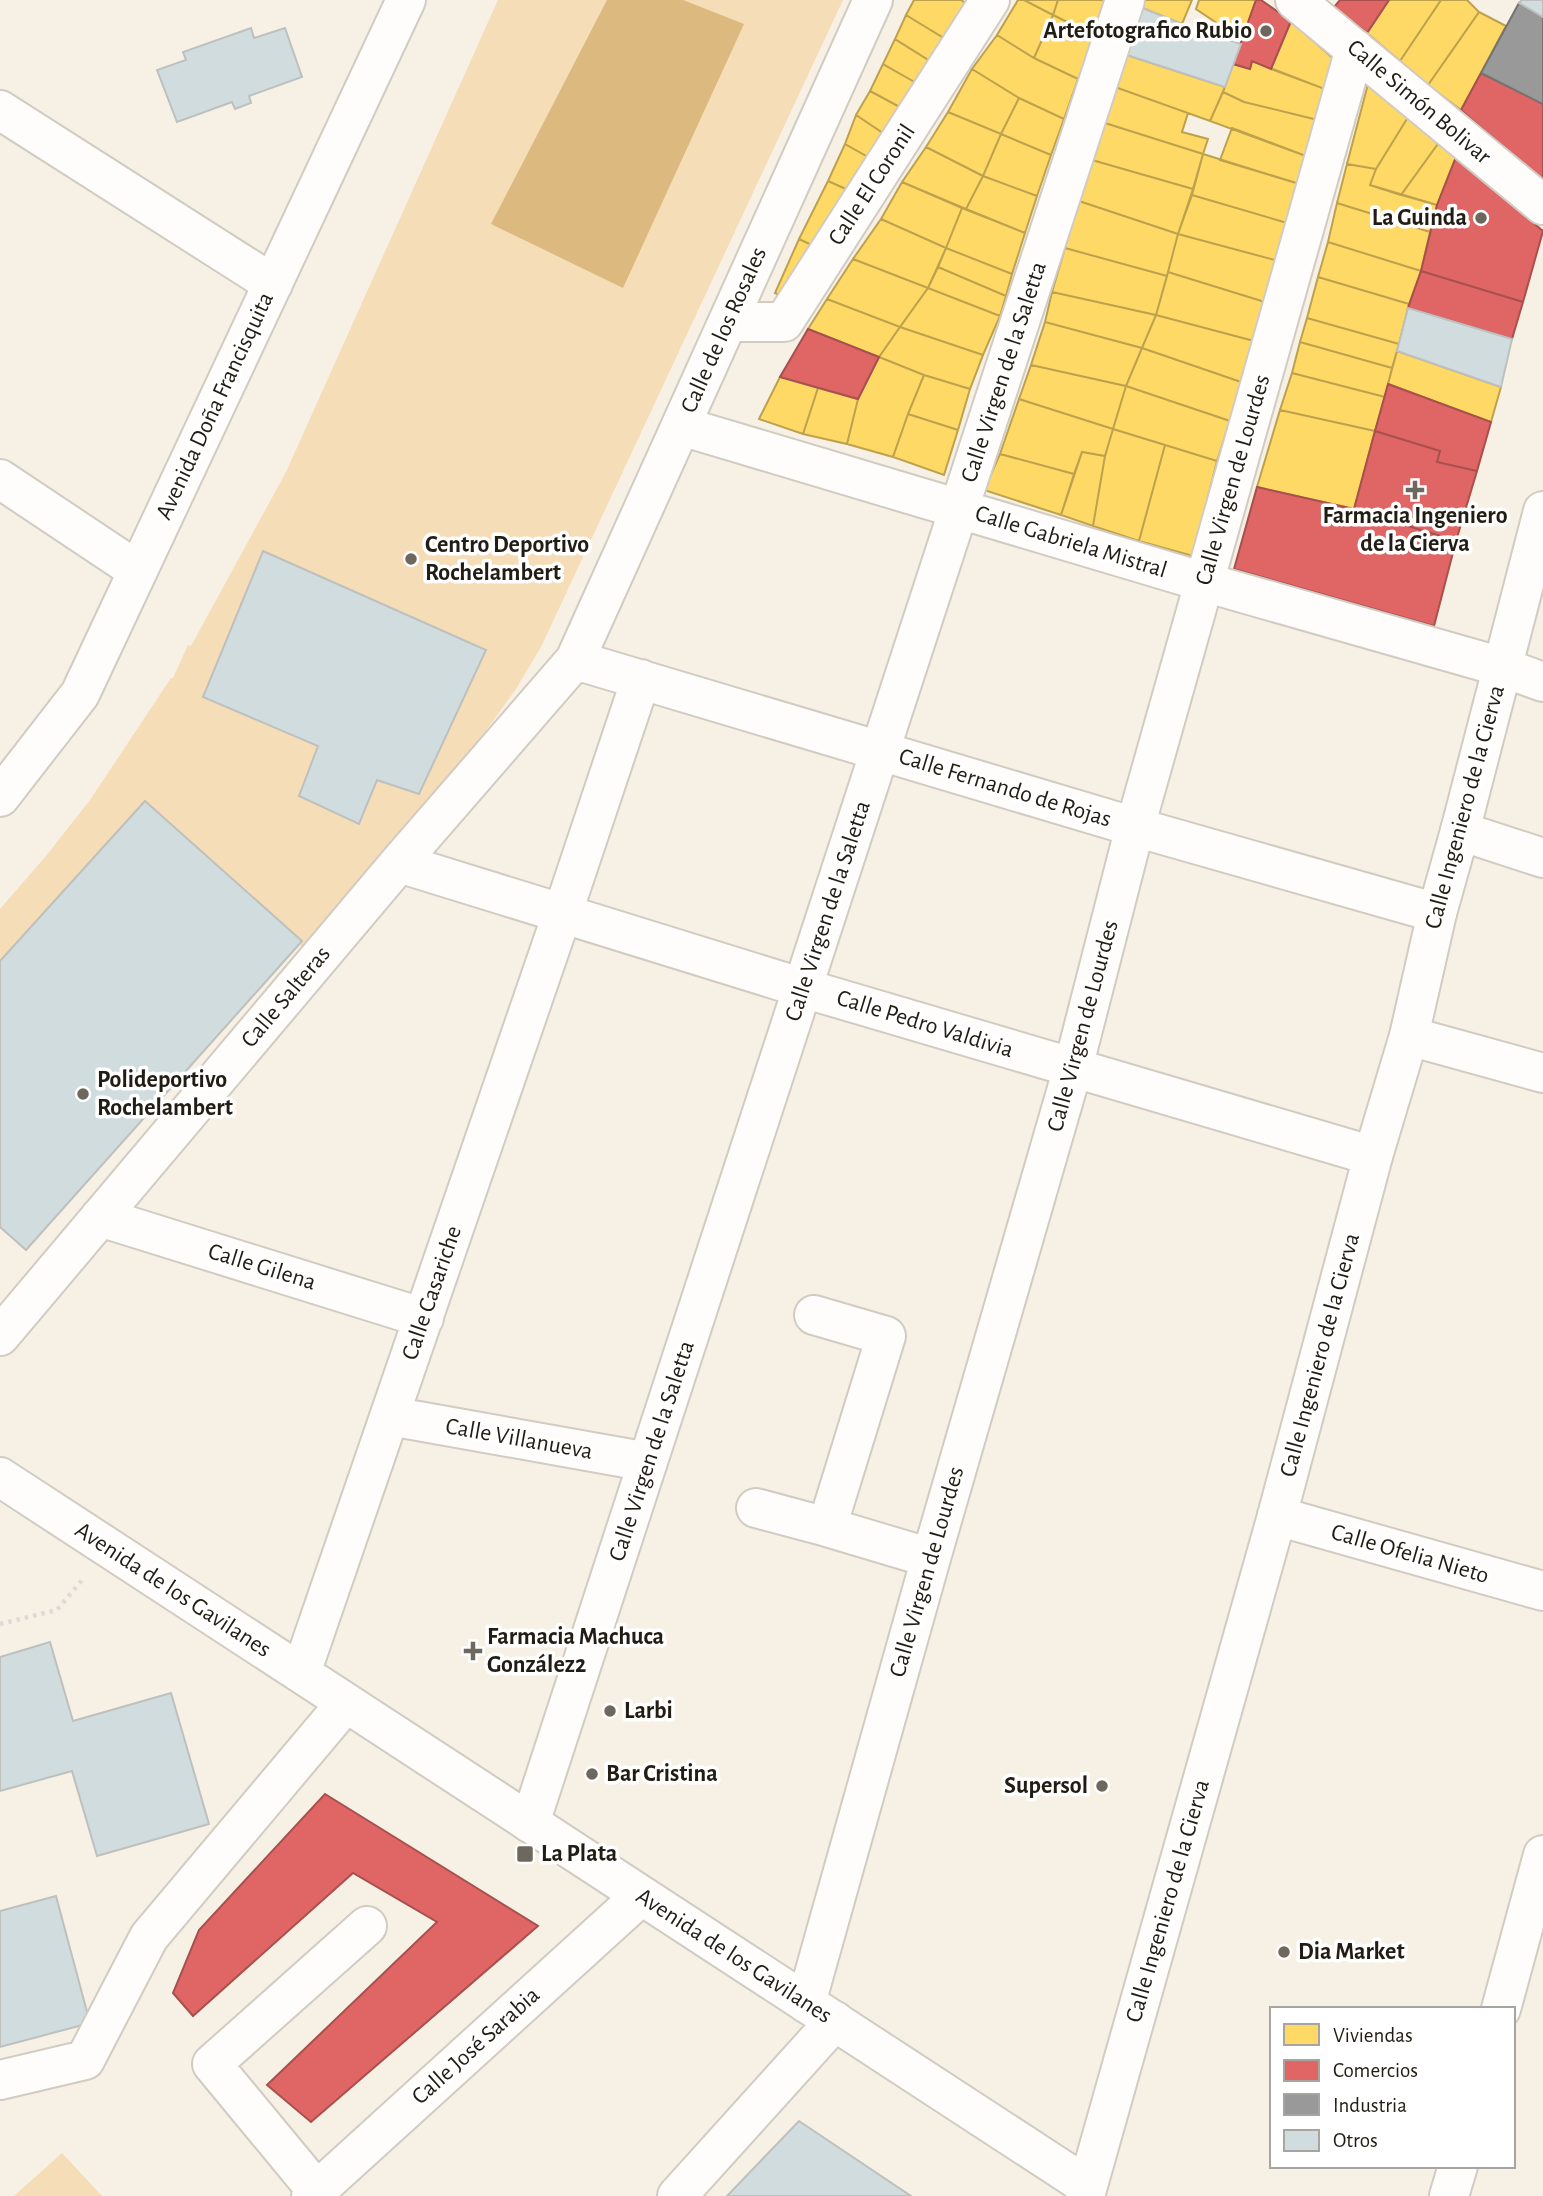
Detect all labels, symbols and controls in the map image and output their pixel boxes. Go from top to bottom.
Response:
place label: Artefotografico Rubio [1043,19,1252,43]
marker: Artefotografico Rubio [1258,23,1274,39]
street label: Calle Simón Bolivar [1343,35,1496,169]
street label: Calle El Coronil [824,120,920,250]
place label: La Guinda [1372,206,1467,230]
marker: La Guinda [1473,210,1489,226]
street label: Calle de los Rosales [677,244,771,416]
street label: Calle Virgen de la Saletta [957,259,1051,485]
street label: Avenida Doña Francisquita [152,289,278,523]
street label: Calle Virgen de Lourdes [1191,372,1275,588]
marker: Farmacia Ingeniero de la Cierva [1407,482,1423,498]
street label: Calle Gabriela Mistral [972,501,1170,583]
place label: Farmacia Ingeniero de la Cierva [1322,504,1508,556]
place label: Centro Deportivo Rochelambert [425,533,589,585]
marker: Centro Deportivo Rochelambert [403,551,419,567]
street label: Calle Ingeniero de la Cierva [1421,683,1509,931]
street label: Calle Fernando de Rojas [896,744,1114,832]
street label: Calle Virgen de la Saletta [781,798,875,1024]
street label: Calle Virgen de Lourdes [1043,918,1123,1134]
street label: Calle Salteras [237,942,335,1052]
street label: Calle Pedro Valdivia [834,986,1016,1062]
place label: Polideportivo Rochelambert [97,1068,233,1120]
marker: Polideportivo Rochelambert [75,1086,91,1102]
street label: Calle Casariche [398,1223,466,1363]
street label: Calle Ingeniero de la Cierva [1276,1231,1364,1479]
street label: Calle Gilena [205,1239,319,1295]
street label: Calle Virgen de la Saletta [605,1338,699,1564]
street label: Calle Villanueva [444,1414,594,1464]
street label: Calle Virgen de Lourdes [885,1464,969,1680]
street label: Avenida de los Gavilanes [71,1518,275,1662]
street label: Calle Ofelia Nieto [1328,1520,1492,1588]
place label: Farmacia Machuca González2 [487,1625,664,1677]
marker: Farmacia Machuca González2 [465,1643,481,1659]
place label: Larbi [624,1699,673,1723]
marker: Larbi [602,1703,618,1719]
place label: Bar Cristina [606,1762,718,1786]
marker: Bar Cristina [584,1766,600,1782]
place label: Supersol [1004,1774,1088,1798]
street label: Calle Ingeniero de la Cierva [1122,1777,1214,2025]
marker: Supersol [1094,1778,1110,1794]
place label: La Plata [541,1842,617,1866]
marker: La Plata [515,1844,535,1864]
street label: Avenida de los Gavilanes [632,1884,836,2028]
place label: Dia Market [1298,1940,1405,1964]
marker: Dia Market [1276,1944,1292,1960]
street label: Calle José Sarabia [408,1983,544,2109]
legend [1270,2007,1515,2168]
text: Viviendas [1333,2025,1413,2046]
text: Comercios [1333,2060,1418,2081]
text: Industria [1333,2095,1407,2116]
text: Otros [1333,2130,1378,2151]

